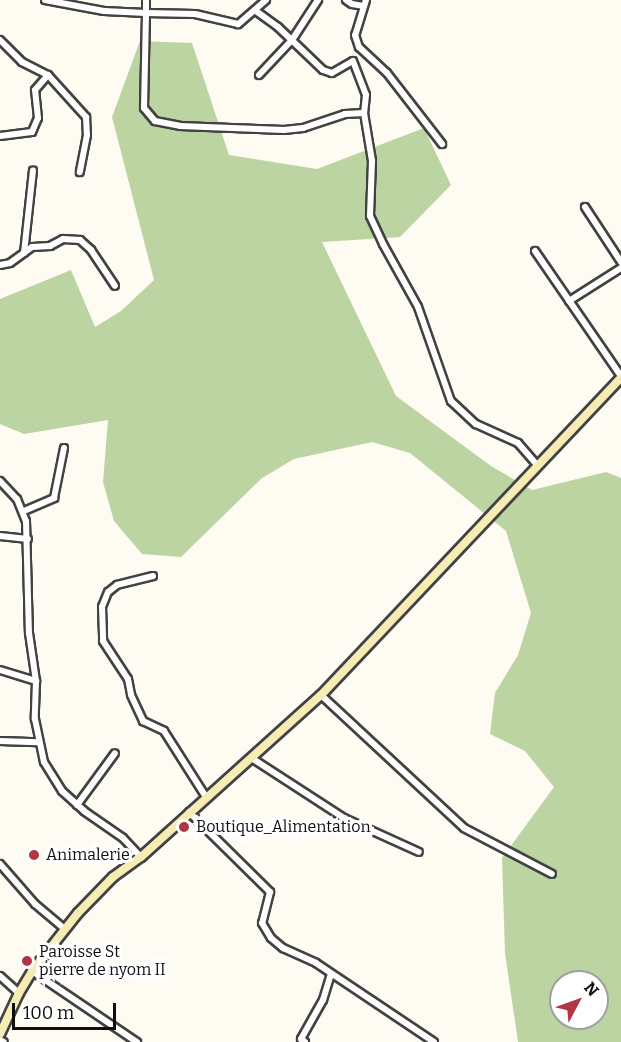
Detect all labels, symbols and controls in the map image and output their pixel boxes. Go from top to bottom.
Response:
place label: Boutique_Alimentation [196,817,371,837]
marker: Boutique_Alimentation [177,820,191,834]
place label: Animalerie [46,845,130,865]
marker: Animalerie [27,848,41,862]
place label: Paroisse St pierre de nyom II [39,942,166,980]
marker: Paroisse St pierre de nyom II [20,954,34,968]
north arrow [549,970,609,1030]
text: N [580,978,603,1000]
scale bar [15,991,118,1029]
text: 100 m [23,1002,74,1024]

